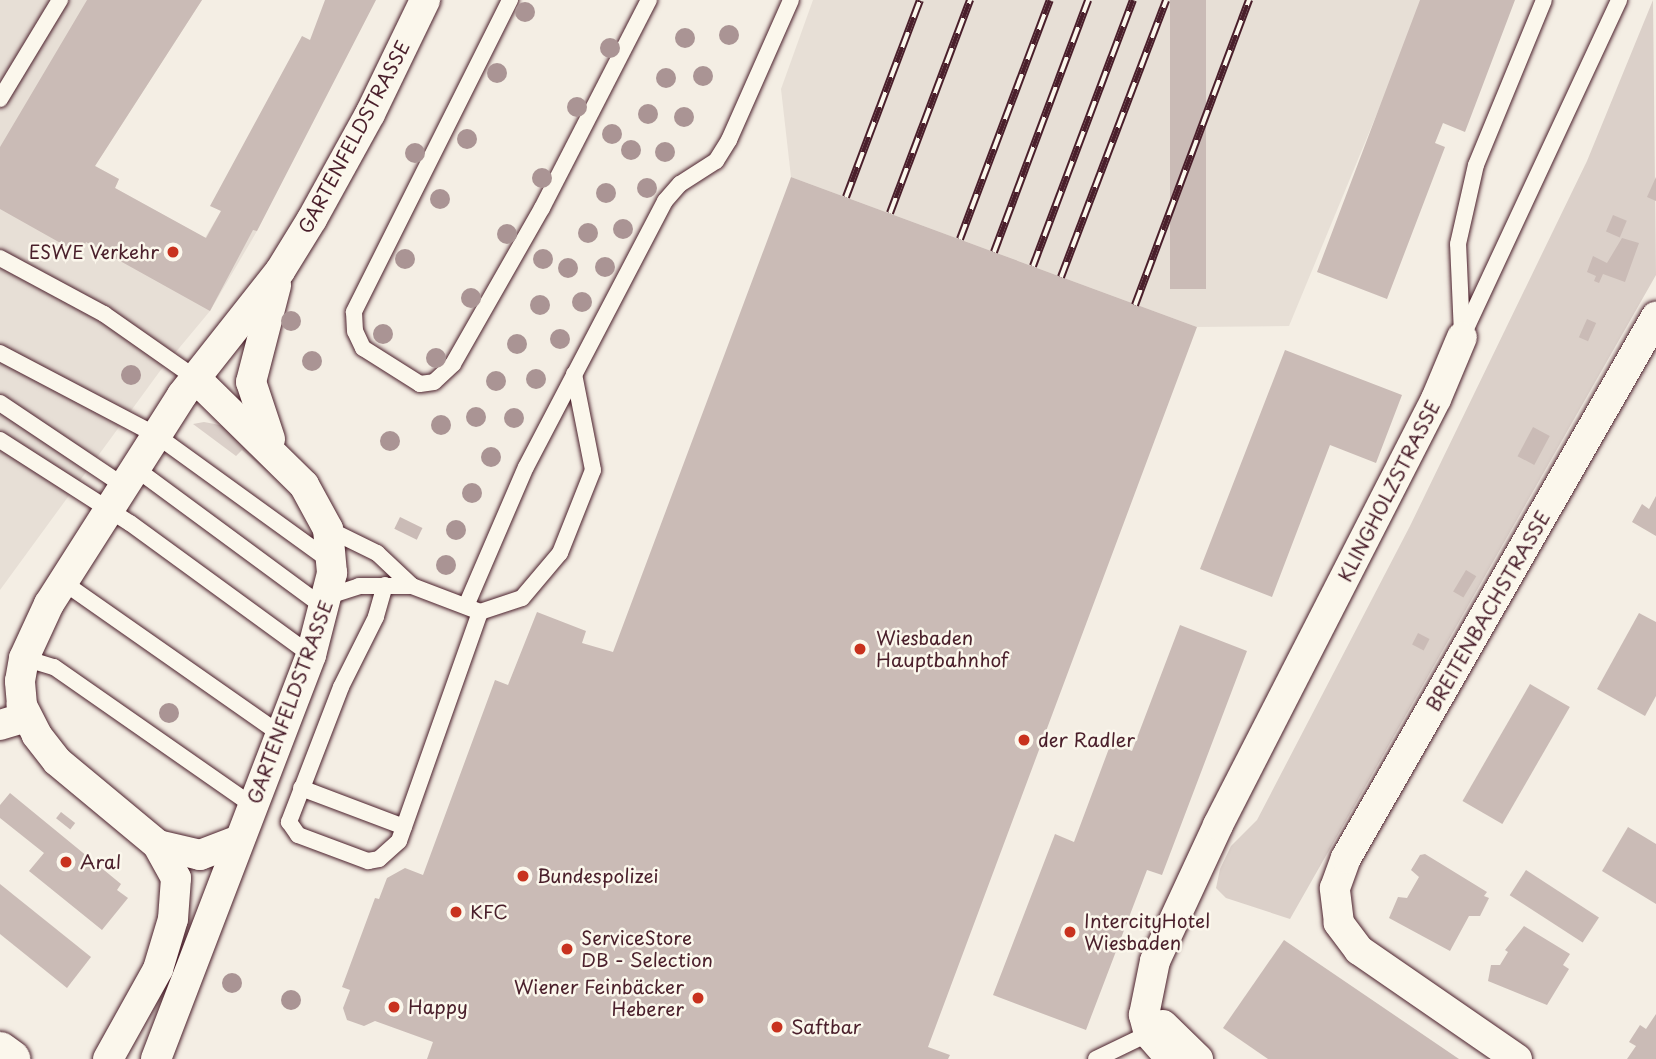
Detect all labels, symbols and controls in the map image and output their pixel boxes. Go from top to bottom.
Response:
street label: GARTENFELDSTRASSE [293,37,415,237]
place label: ESWE Verkehr [27,241,159,263]
marker: ESWE Verkehr [165,244,181,260]
street label: KLINGHOLZSTRASSE [1333,397,1445,585]
street label: BREITENBACHSTRASSE [1421,507,1555,715]
street label: GARTENFELDSTRASSE [243,597,337,807]
place label: Wiesbaden Hauptbahnhof [876,627,1008,671]
marker: Wiesbaden Hauptbahnhof [850,639,870,659]
place label: der Radler [1038,729,1134,751]
marker: der Radler [1016,732,1032,748]
place label: Aral [80,851,121,873]
marker: Aral [58,854,74,870]
place label: Bundespolizei [537,865,659,887]
marker: Bundespolizei [515,868,531,884]
place label: KFC [470,901,508,923]
marker: KFC [448,904,464,920]
place label: IntercityHotel Wiesbaden [1084,910,1210,954]
marker: IntercityHotel Wiesbaden [1062,924,1078,940]
place label: ServiceStore DB - Selection [581,927,713,971]
marker: ServiceStore DB - Selection [559,941,575,957]
place label: Wiener Feinbäcker Heberer [512,976,684,1020]
marker: Wiener Feinbäcker Heberer [690,990,706,1006]
place label: Happy [408,996,468,1018]
marker: Happy [386,999,402,1015]
place label: Saftbar [791,1016,861,1038]
marker: Saftbar [769,1019,785,1035]

